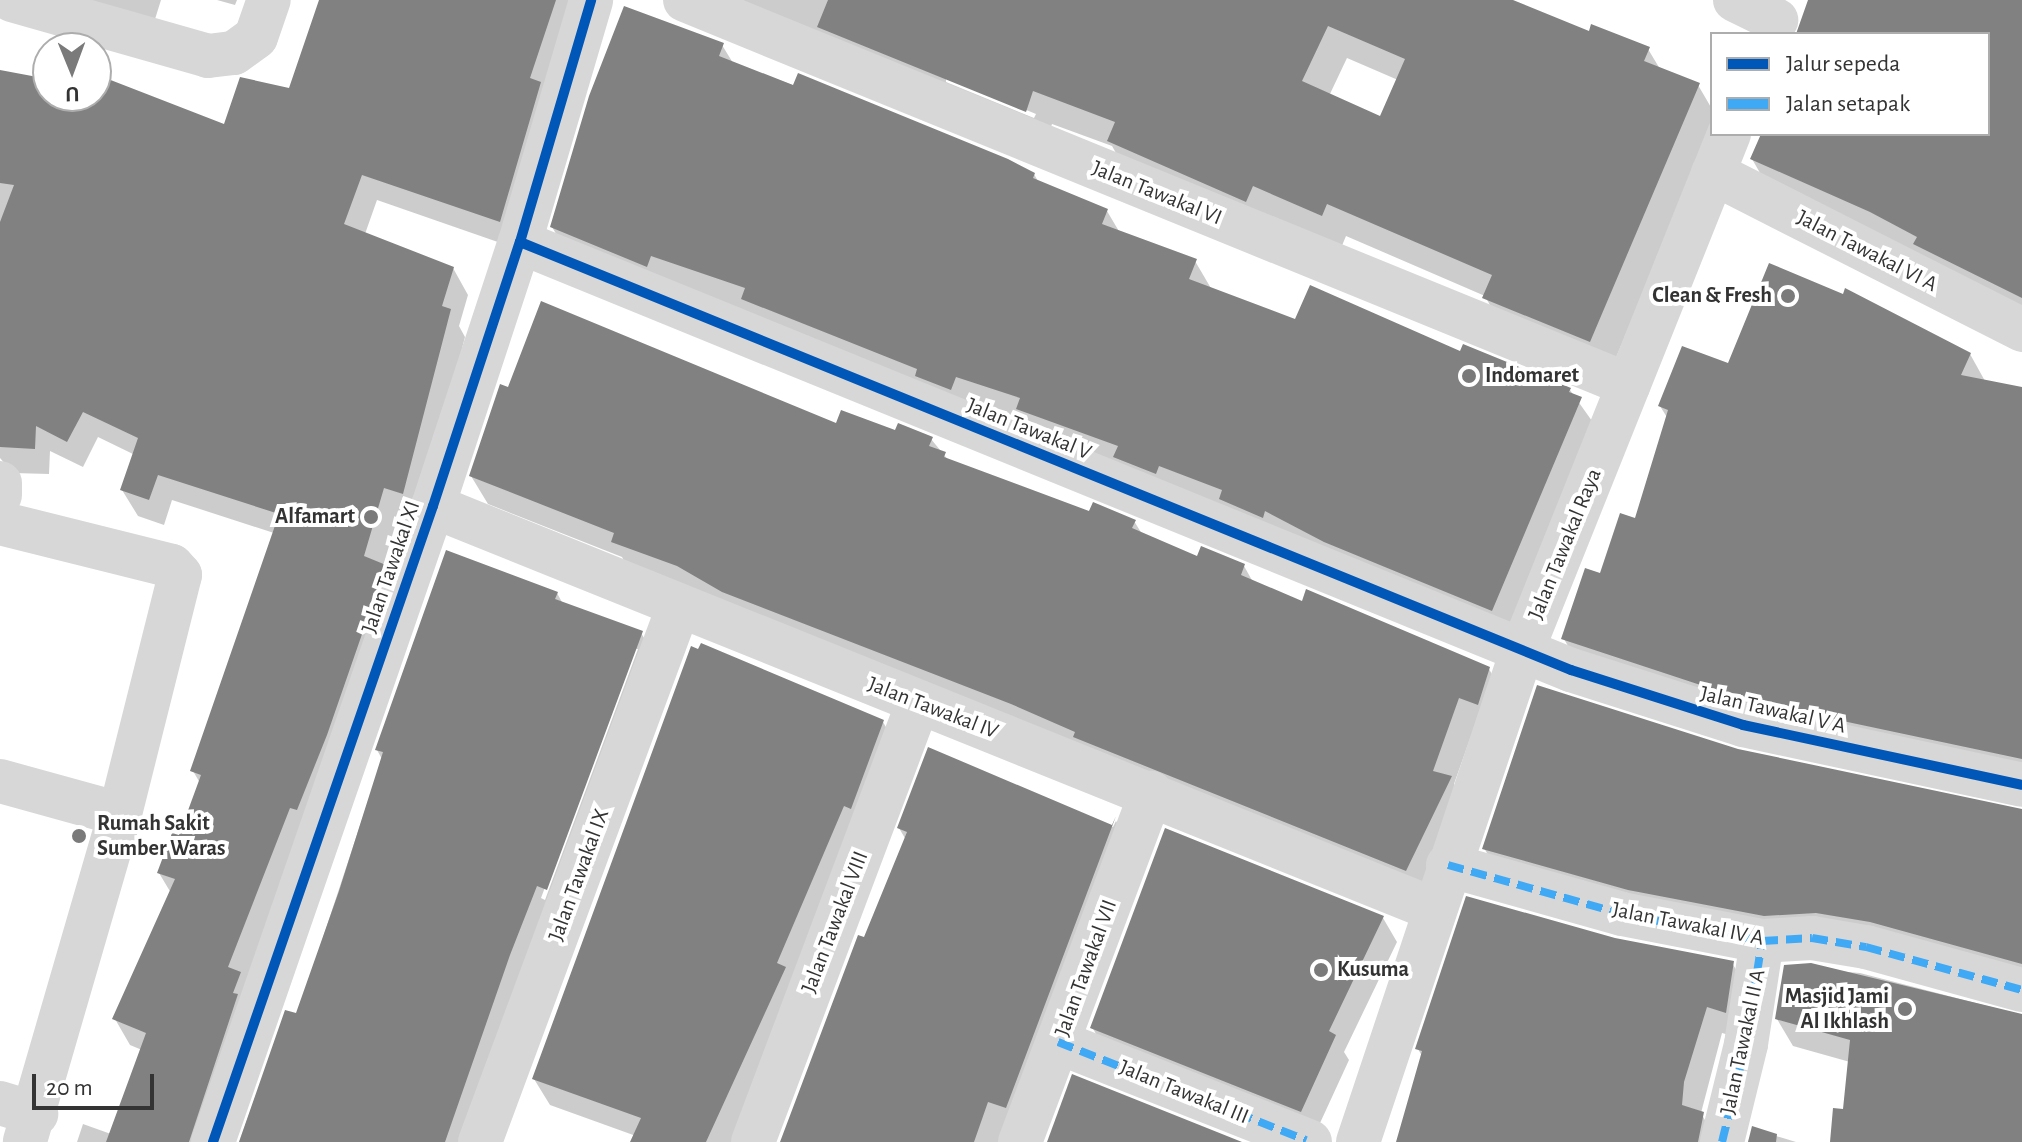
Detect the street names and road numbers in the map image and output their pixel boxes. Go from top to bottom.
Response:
street label: Jalan Tawakal VI [1088,155,1226,231]
street label: Jalan Tawakal VI A [1792,204,1942,298]
street label: Jalan Tawakal V [963,392,1095,466]
street label: Jalan Tawakal Raya [1523,465,1607,623]
street label: Jalan Tawakal XI [356,497,426,637]
street label: Jalan Tawakal IV [864,671,1002,745]
street label: Jalan Tawakal V A [1698,680,1848,740]
street label: Jalan Tawakal IX [543,805,615,945]
street label: Jalan Tawakal VIII [796,847,874,997]
street label: Jalan Tawakal VII [1049,896,1123,1040]
street label: Jalan Tawakal IV A [1610,896,1766,952]
street label: Jalan Tawakal II A [1715,967,1771,1117]
street label: Jalan Tawakal III [1115,1054,1253,1130]

